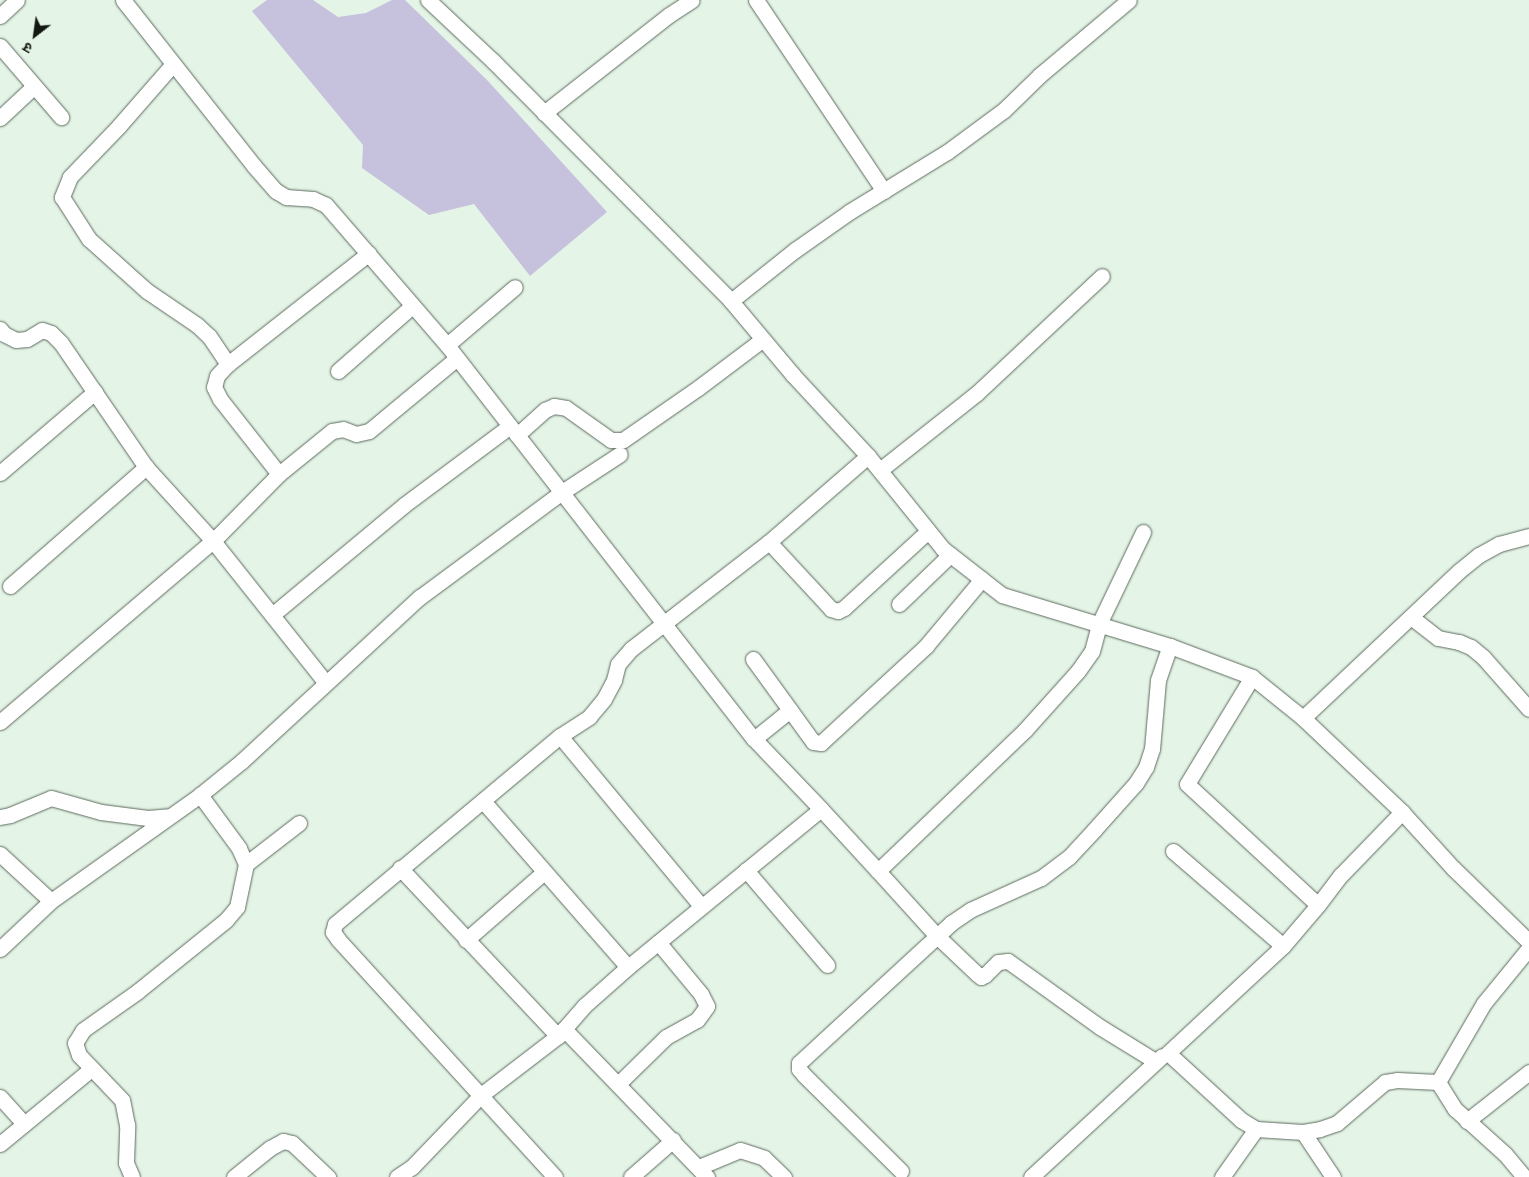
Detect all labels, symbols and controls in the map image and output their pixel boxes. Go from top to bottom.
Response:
north arrow [10,10,60,60]
text: उ [20,39,35,57]

